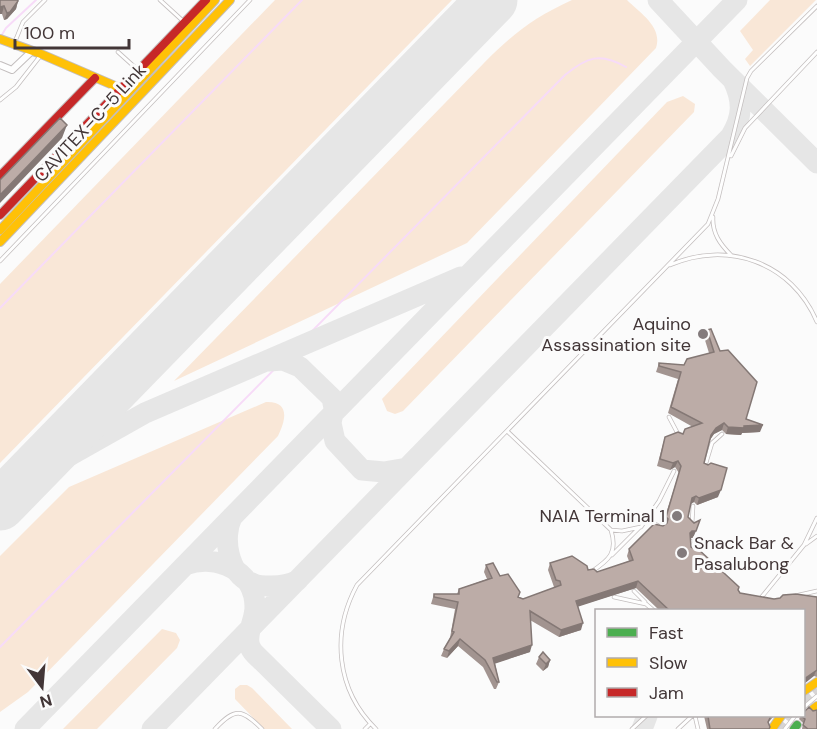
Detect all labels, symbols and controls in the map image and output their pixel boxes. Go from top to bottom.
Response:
scale bar [15,12,129,50]
text: 100 m [24,21,75,45]
street label: CAVITEX–C-5 Link [29,59,151,187]
place label: Aquino Assassination site [541,312,691,357]
marker: Aquino Assassination site [696,327,710,341]
place label: NAIA Terminal 1 [539,504,665,528]
marker: NAIA Terminal 1 [670,509,684,523]
place label: Snack Bar & Pasalubong [694,531,794,576]
marker: Snack Bar & Pasalubong [675,546,689,560]
legend [595,609,805,717]
text: Fast [649,621,684,645]
text: Slow [649,651,688,675]
north arrow [12,657,72,717]
text: Jam [649,681,684,705]
text: N [37,689,55,713]

